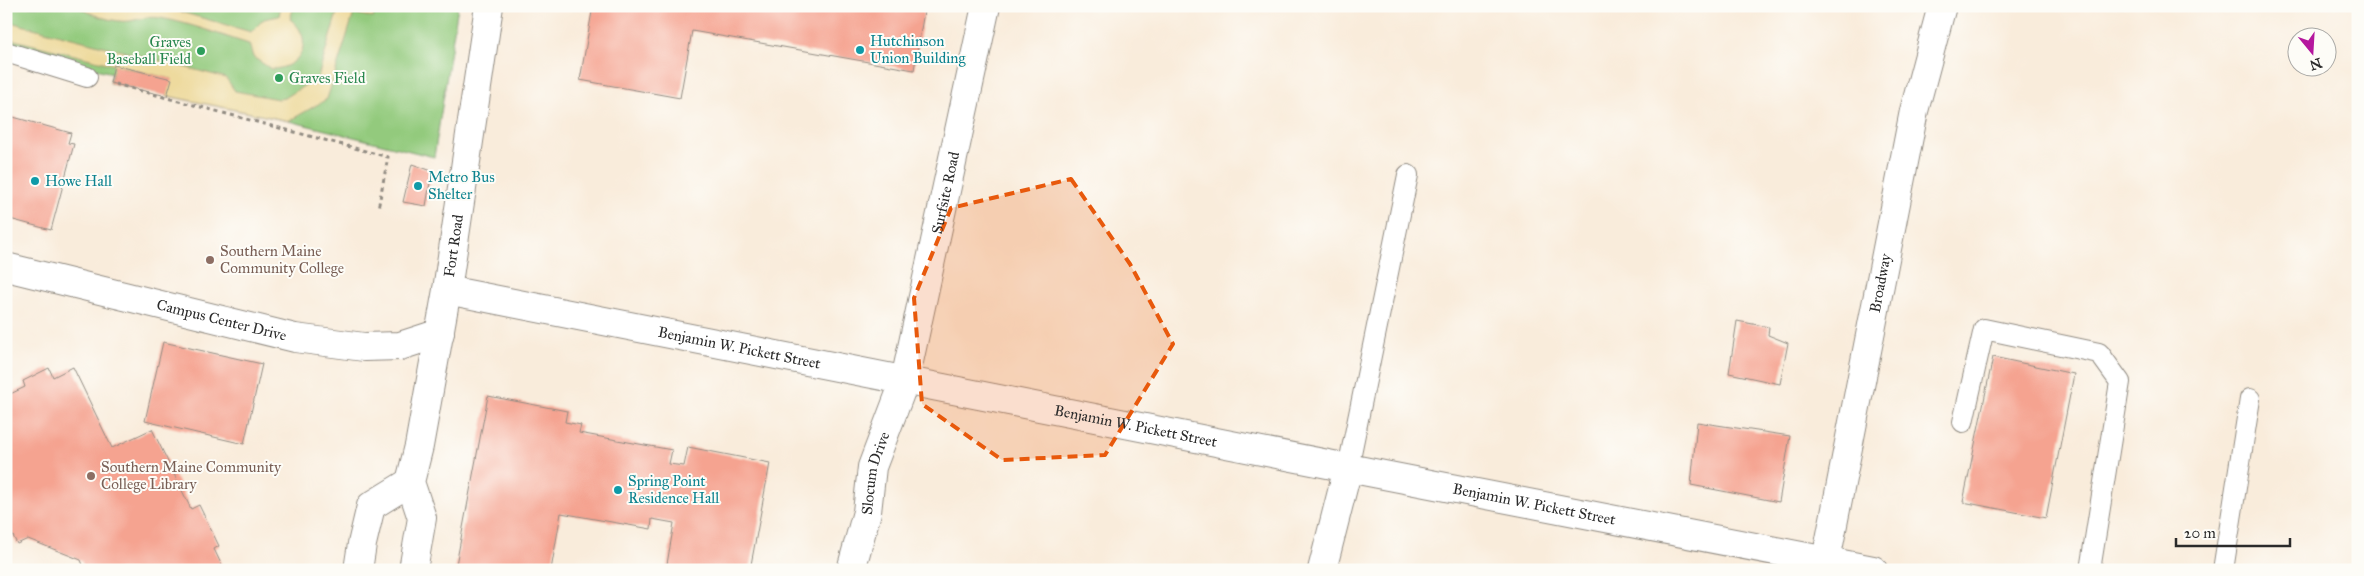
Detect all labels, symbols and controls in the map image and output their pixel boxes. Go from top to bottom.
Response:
north arrow [2286,28,2336,78]
place label: Hutchinson Union Building [870,32,966,67]
place label: Graves Baseball Field [106,33,191,68]
marker: Hutchinson Union Building [854,44,866,56]
marker: Graves Baseball Field [195,45,207,57]
text: N [2307,54,2324,74]
place label: Graves Field [289,69,366,87]
marker: Graves Field [273,72,285,84]
street label: Surfsite Road [928,150,963,236]
place label: Metro Bus Shelter [428,168,495,203]
place label: Howe Hall [45,172,113,190]
marker: Howe Hall [29,175,41,187]
marker: Metro Bus Shelter [412,180,424,192]
street label: Fort Road [440,213,467,278]
place label: Southern Maine Community College [220,242,344,277]
street label: Broadway [1866,251,1895,314]
marker: Southern Maine Community College [204,254,216,266]
street label: Campus Center Drive [155,295,288,345]
street label: Benjamin W. Pickett Street [656,323,823,373]
street label: Benjamin W. Pickett Street [1053,401,1219,451]
street label: Slocum Drive [858,429,894,516]
place label: Southern Maine Community College Library [101,458,282,493]
marker: Southern Maine Community College Library [85,470,97,482]
place label: Spring Point Residence Hall [628,472,720,507]
street label: Benjamin W. Pickett Street [1451,480,1618,529]
marker: Spring Point Residence Hall [612,484,624,496]
scale bar [2176,516,2290,548]
text: 20 m [2184,524,2216,542]

